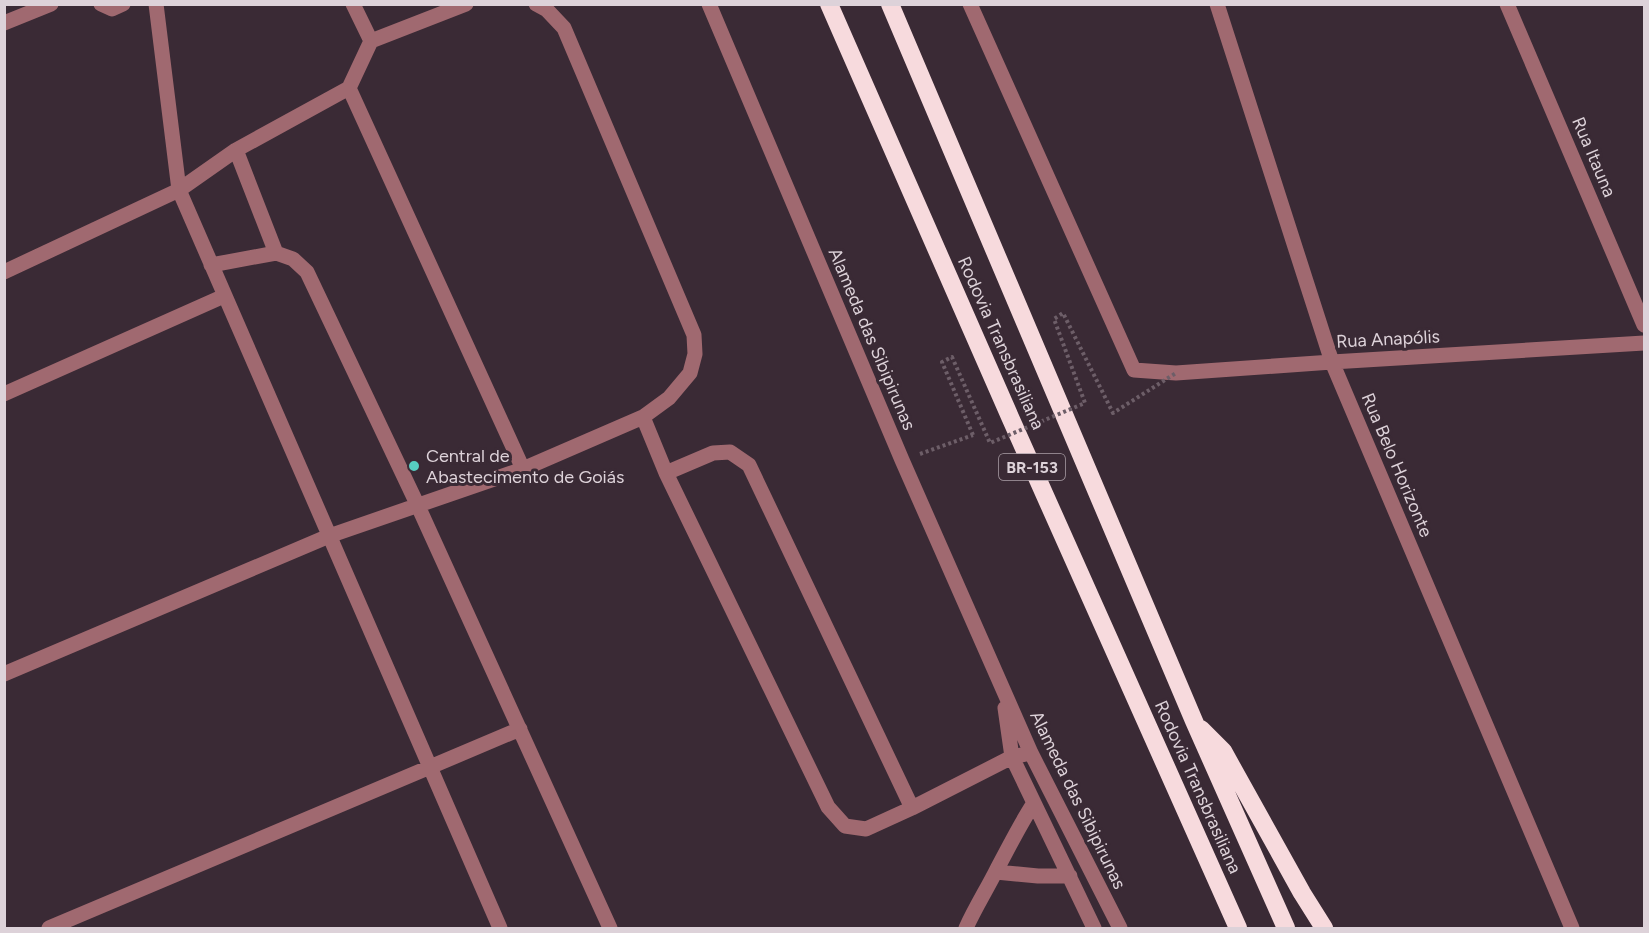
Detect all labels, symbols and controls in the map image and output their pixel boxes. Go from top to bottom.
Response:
street label: Rua Itauna [1567,114,1621,200]
street label: Alameda das Sibipirunas [824,245,920,433]
street label: Rodovia Transbrasiliana [953,253,1049,433]
street label: Rua Anapólis [1336,325,1440,353]
street label: Rua Belo Horizonte [1357,389,1437,541]
place label: Central de Abastecimento de Goiás [426,445,624,488]
road number: BR-153 [999,454,1065,480]
marker: Central de Abastecimento de Goiás [407,459,421,473]
street label: Rodovia Transbrasiliana [1150,697,1246,877]
street label: Alameda das Sibipirunas [1025,707,1131,893]

